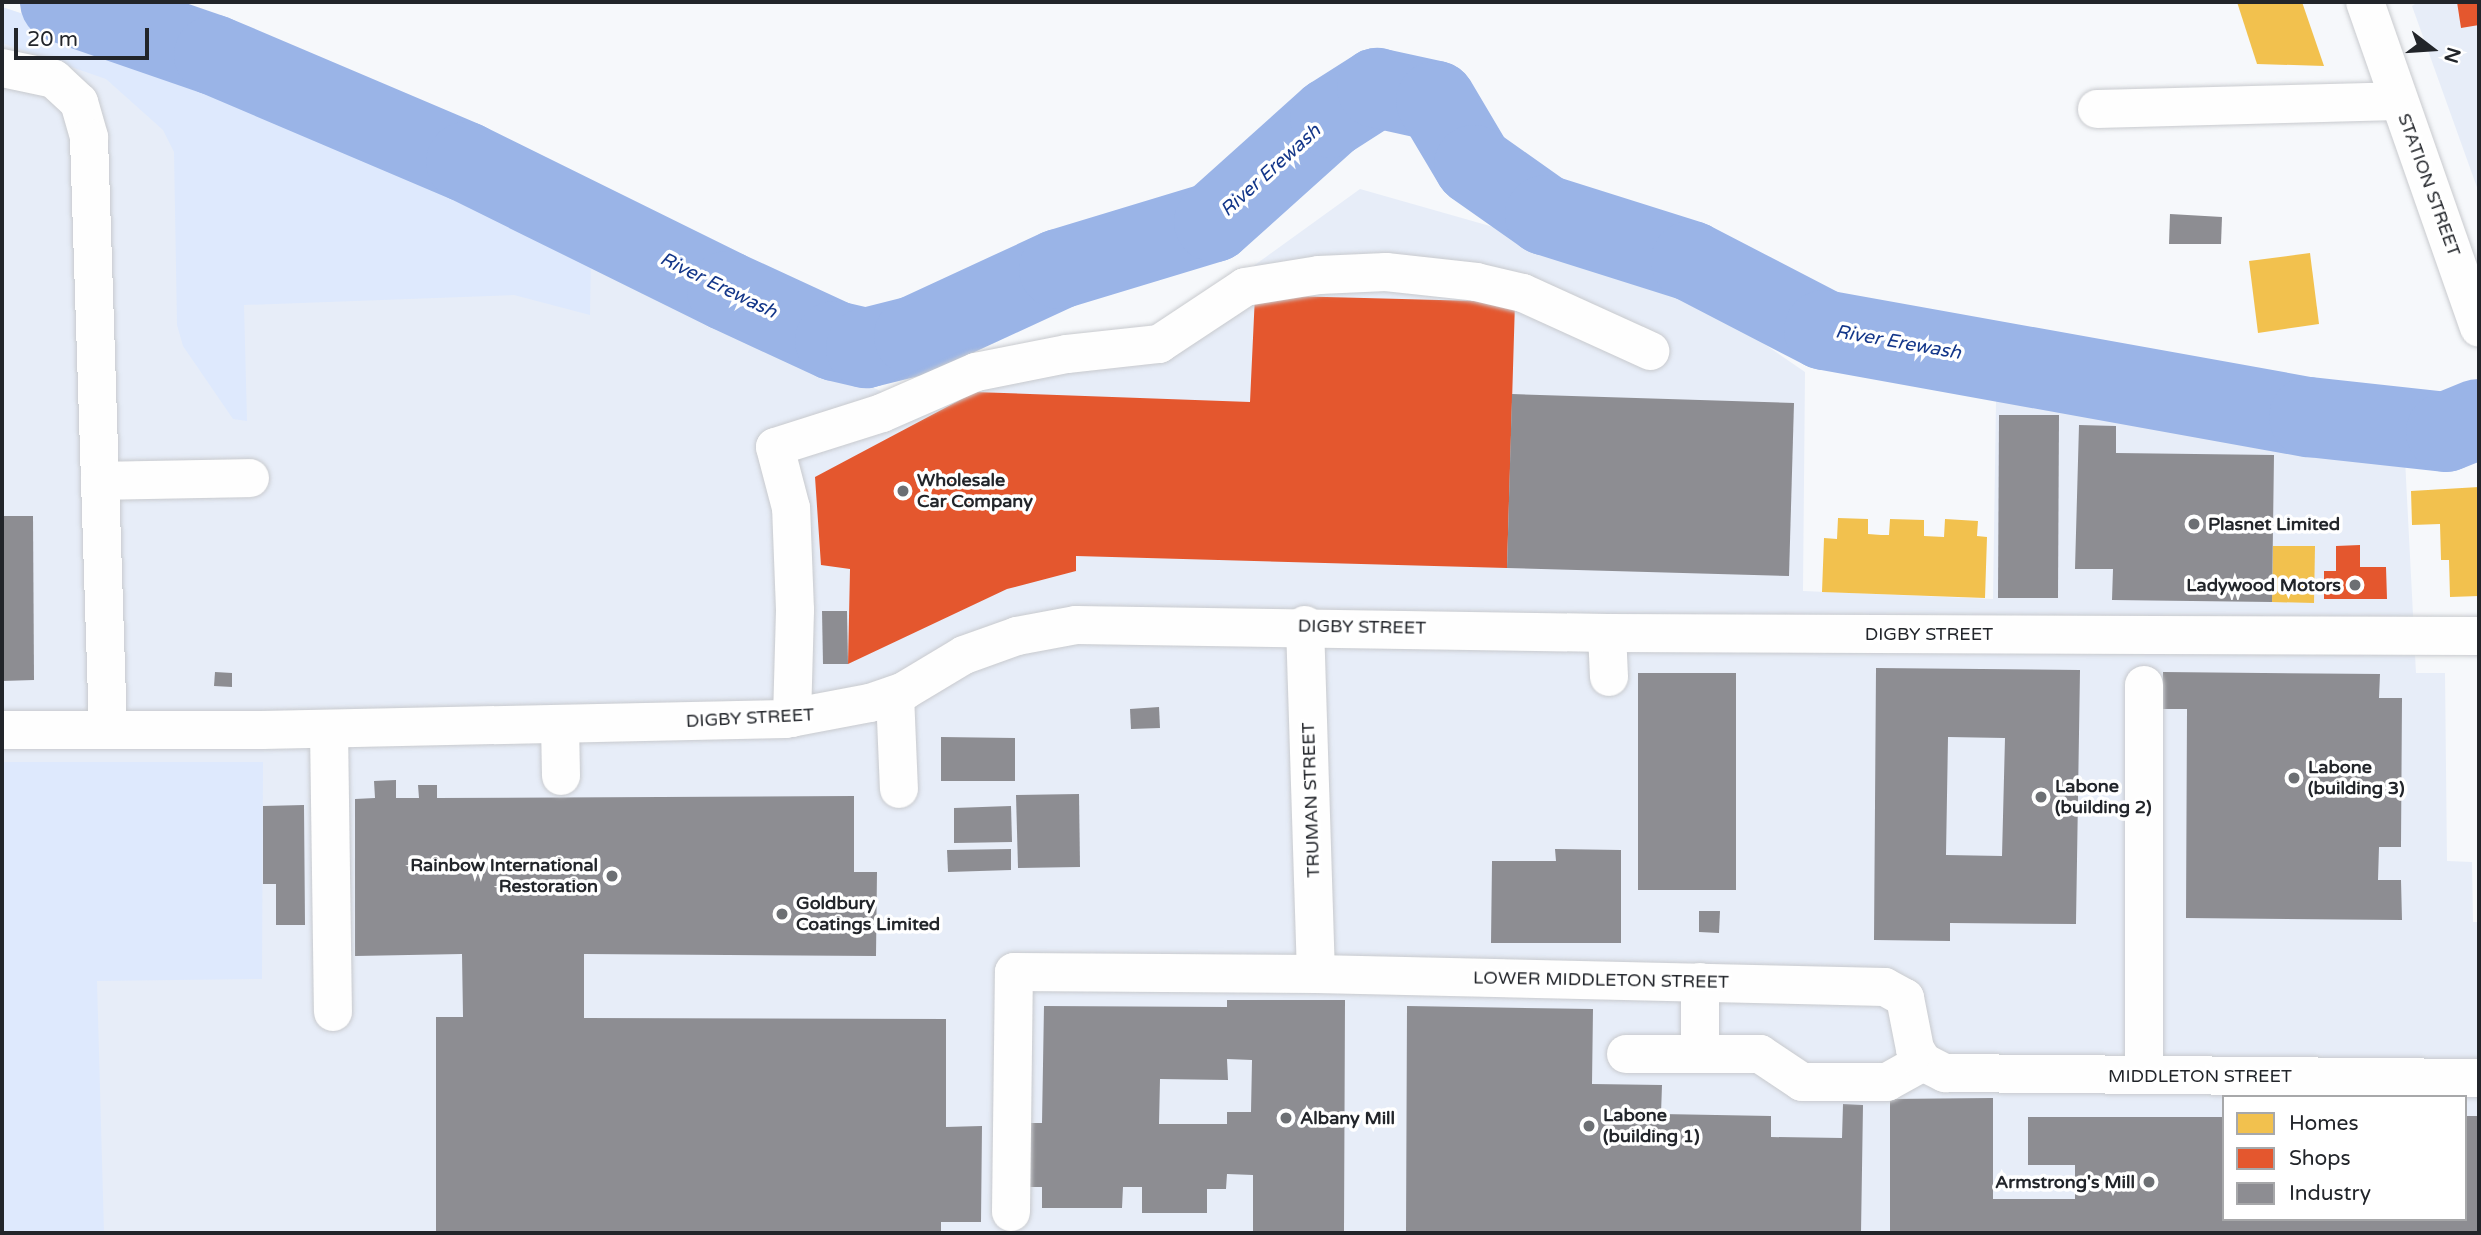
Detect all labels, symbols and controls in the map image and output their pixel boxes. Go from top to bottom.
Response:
scale bar [18,14,152,58]
north arrow [2397,14,2467,84]
text: 20 m [27,27,78,52]
text: N [2439,45,2465,66]
street label: STATION STREET [2393,111,2465,259]
water label: River Erewash [1216,120,1326,222]
water label: River Erewash [656,248,780,324]
water label: River Erewash [1833,321,1963,365]
place label: Wholesale Car Company [917,470,1033,512]
marker: Wholesale Car Company [895,483,911,499]
place label: Plasnet Limited [2208,513,2340,535]
marker: Plasnet Limited [2186,516,2202,532]
place label: Ladywood Motors [2186,574,2341,596]
marker: Ladywood Motors [2347,577,2363,593]
street label: DIGBY STREET [1298,615,1426,639]
street label: DIGBY STREET [1865,623,1993,645]
street label: DIGBY STREET [685,704,815,732]
street label: TRUMAN STREET [1297,722,1325,878]
place label: Labone (building 3) [2308,757,2405,800]
marker: Labone (building 3) [2286,770,2302,786]
place label: Labone (building 2) [2055,776,2152,818]
marker: Labone (building 2) [2033,789,2049,805]
place label: Rainbow International Restoration [410,855,598,898]
marker: Rainbow International Restoration [604,868,620,884]
place label: Goldbury Coatings Limited [796,893,940,936]
marker: Goldbury Coatings Limited [774,906,790,922]
street label: LOWER MIDDLETON STREET [1473,967,1729,993]
street label: MIDDLETON STREET [2108,1065,2292,1087]
legend [2222,1095,2467,1221]
place label: Labone (building 1) [1603,1105,1700,1148]
place label: Albany Mill [1300,1107,1395,1129]
marker: Albany Mill [1278,1110,1294,1126]
text: Homes [2289,1111,2359,1136]
marker: Labone (building 1) [1581,1118,1597,1134]
text: Shops [2289,1146,2351,1171]
place label: Armstrong's Mill [1995,1171,2135,1193]
marker: Armstrong's Mill [2141,1174,2157,1190]
text: Industry [2289,1181,2371,1206]

